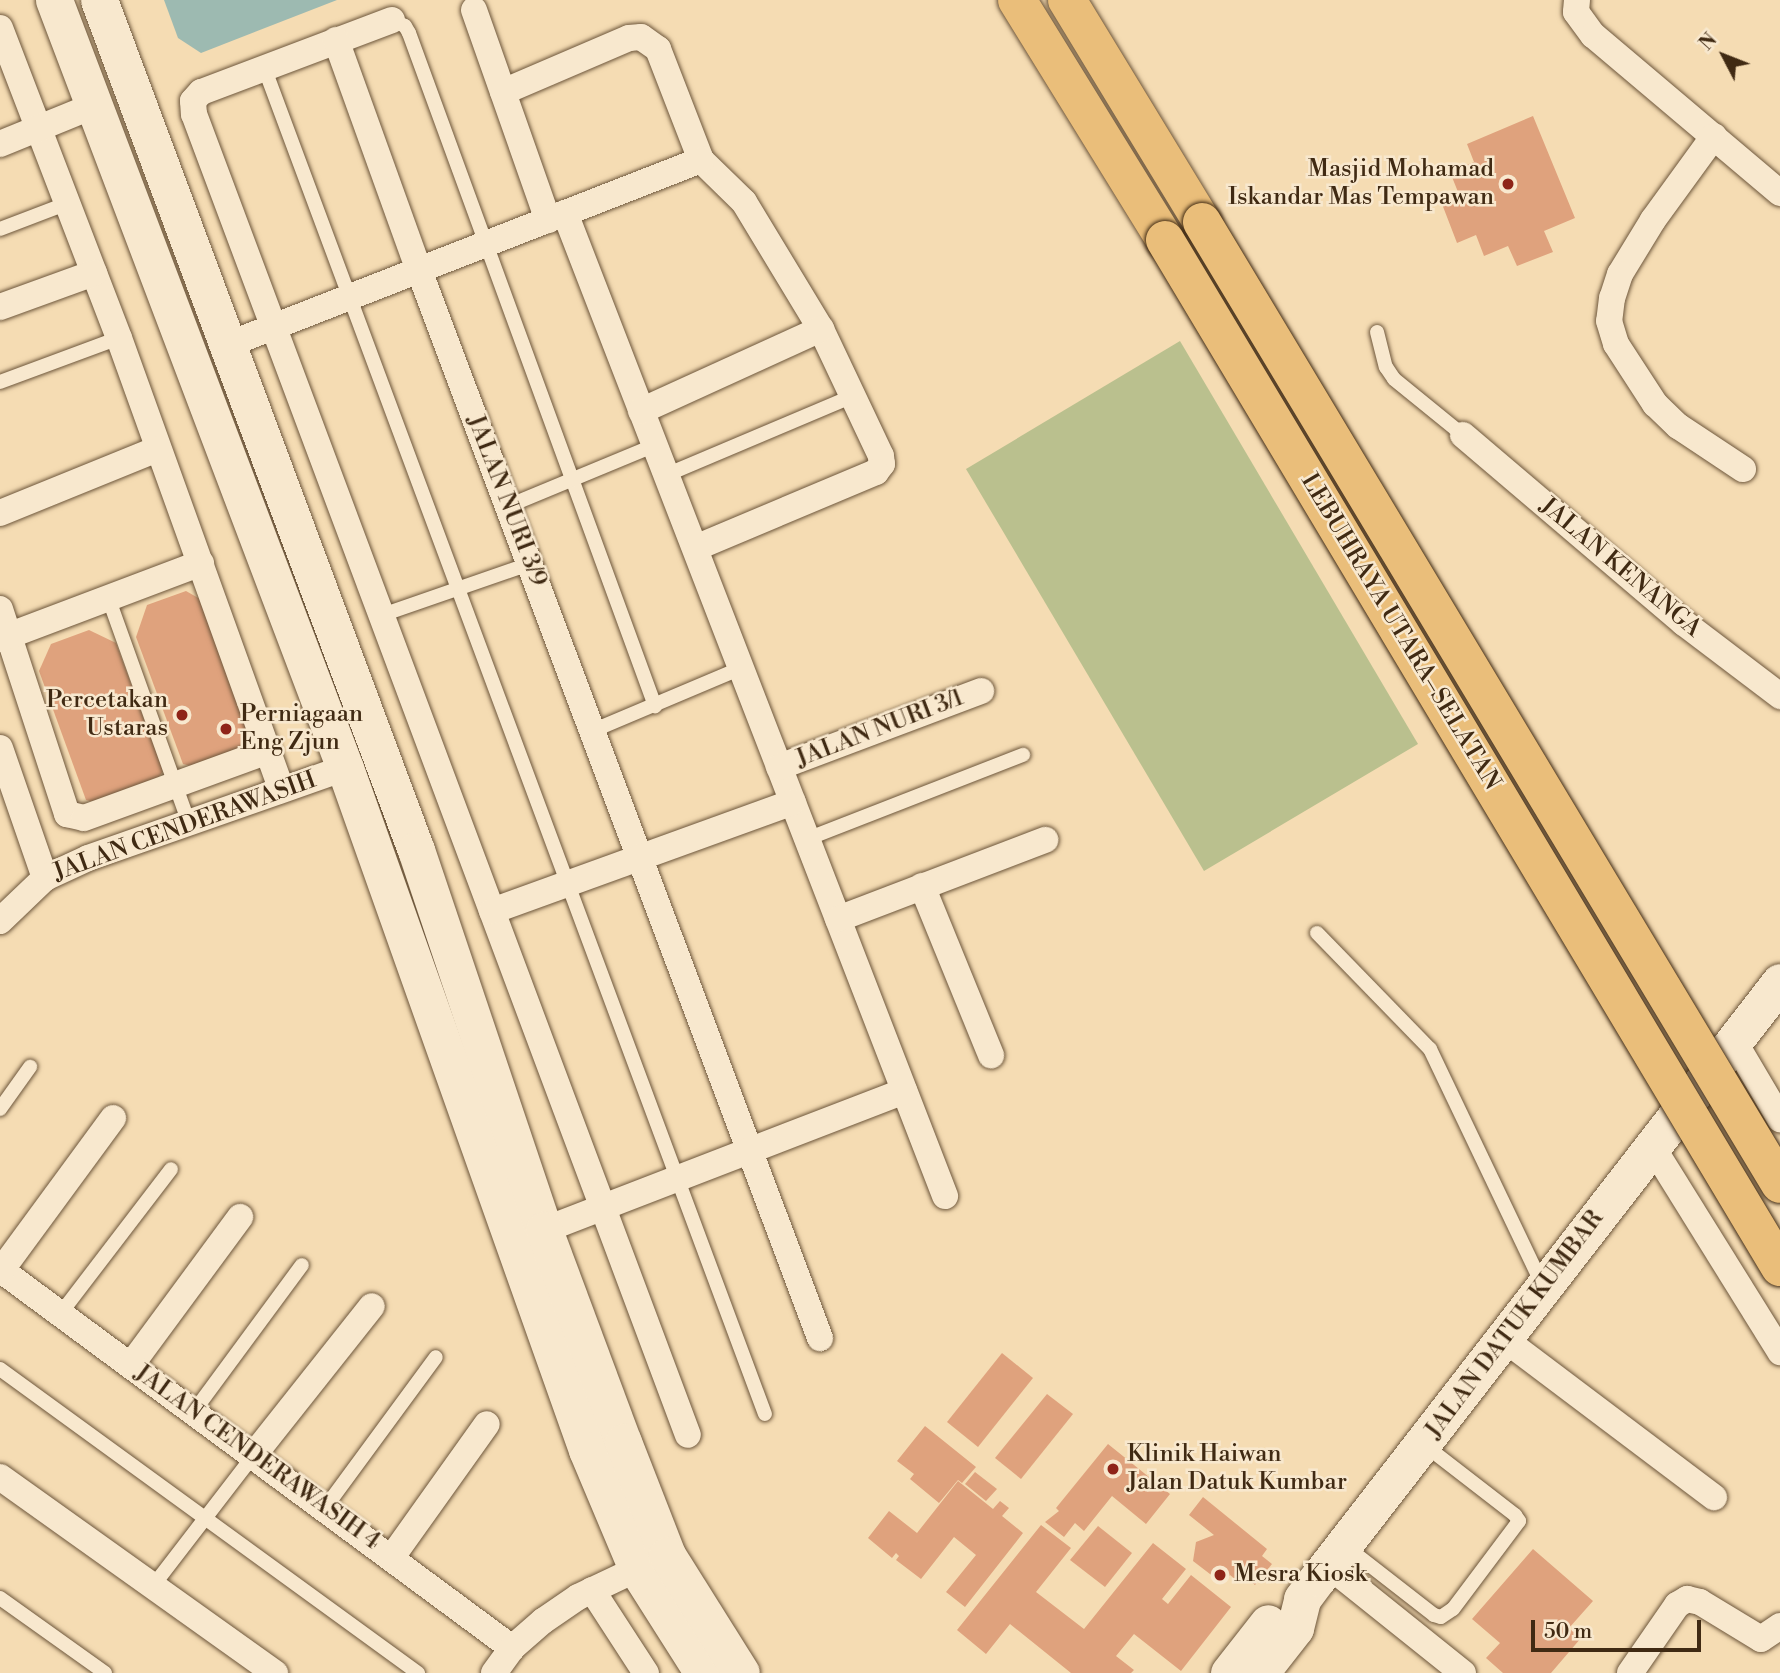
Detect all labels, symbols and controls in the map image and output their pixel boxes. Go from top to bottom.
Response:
north arrow [1689,21,1759,91]
text: N [1694,28,1722,56]
place label: Masjid Mohamad Iskandar Mas Tempawan [1228,156,1494,212]
marker: Masjid Mohamad Iskandar Mas Tempawan [1500,176,1516,192]
street label: JALAN NURI 3/9 [460,411,552,591]
street label: LEBUHRAYA UTARA–SELATAN [1294,469,1506,795]
street label: JALAN KENANGA [1534,492,1706,644]
street label: JALAN NURI 3/1 [792,684,968,774]
place label: Percetakan Ustaras [46,687,168,743]
place label: Perniagaan Eng Zjun [240,701,363,757]
marker: Percetakan Ustaras [174,707,190,723]
marker: Perniagaan Eng Zjun [218,721,234,737]
street label: JALAN CENDERAWASIH [50,766,320,888]
street label: JALAN DATUK KUMBAR [1420,1205,1610,1445]
street label: JALAN CENDERAWASIH 4 [129,1359,385,1557]
place label: Klinik Haiwan Jalan Datuk Kumbar [1127,1441,1347,1497]
marker: Klinik Haiwan Jalan Datuk Kumbar [1105,1461,1121,1477]
place label: Mesra Kiosk [1234,1561,1367,1589]
marker: Mesra Kiosk [1212,1567,1228,1583]
scale bar [1535,1606,1705,1650]
text: 50 m [1544,1619,1592,1645]

